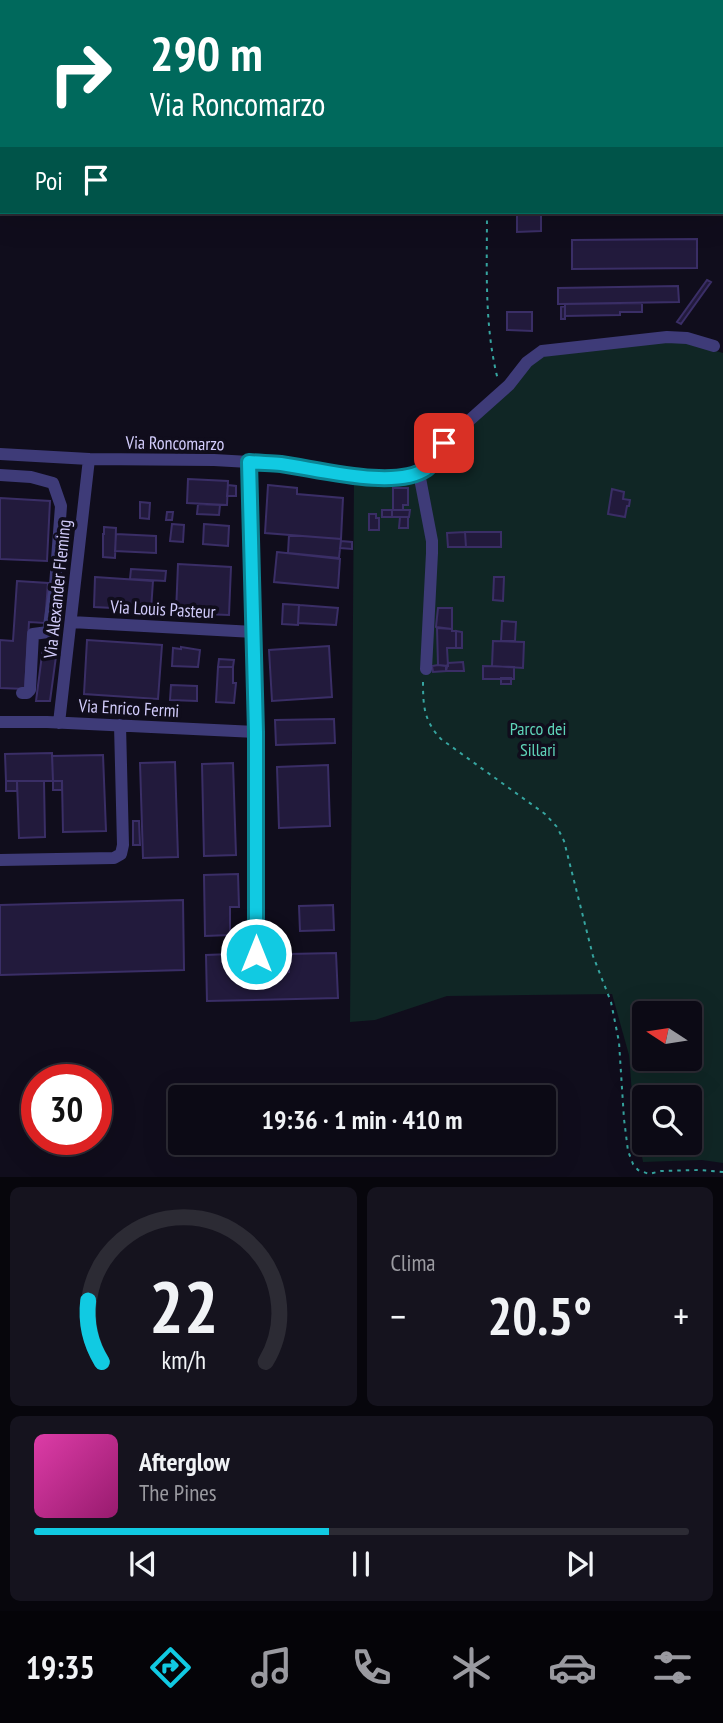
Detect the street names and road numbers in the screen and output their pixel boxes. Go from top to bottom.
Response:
street label: Via Roncomarzo [124,431,225,455]
street label: Via Alexander Fleming [38,518,76,661]
street label: Via Louis Pasteur [109,595,216,623]
street label: Via Enrico Fermi [77,694,180,722]

